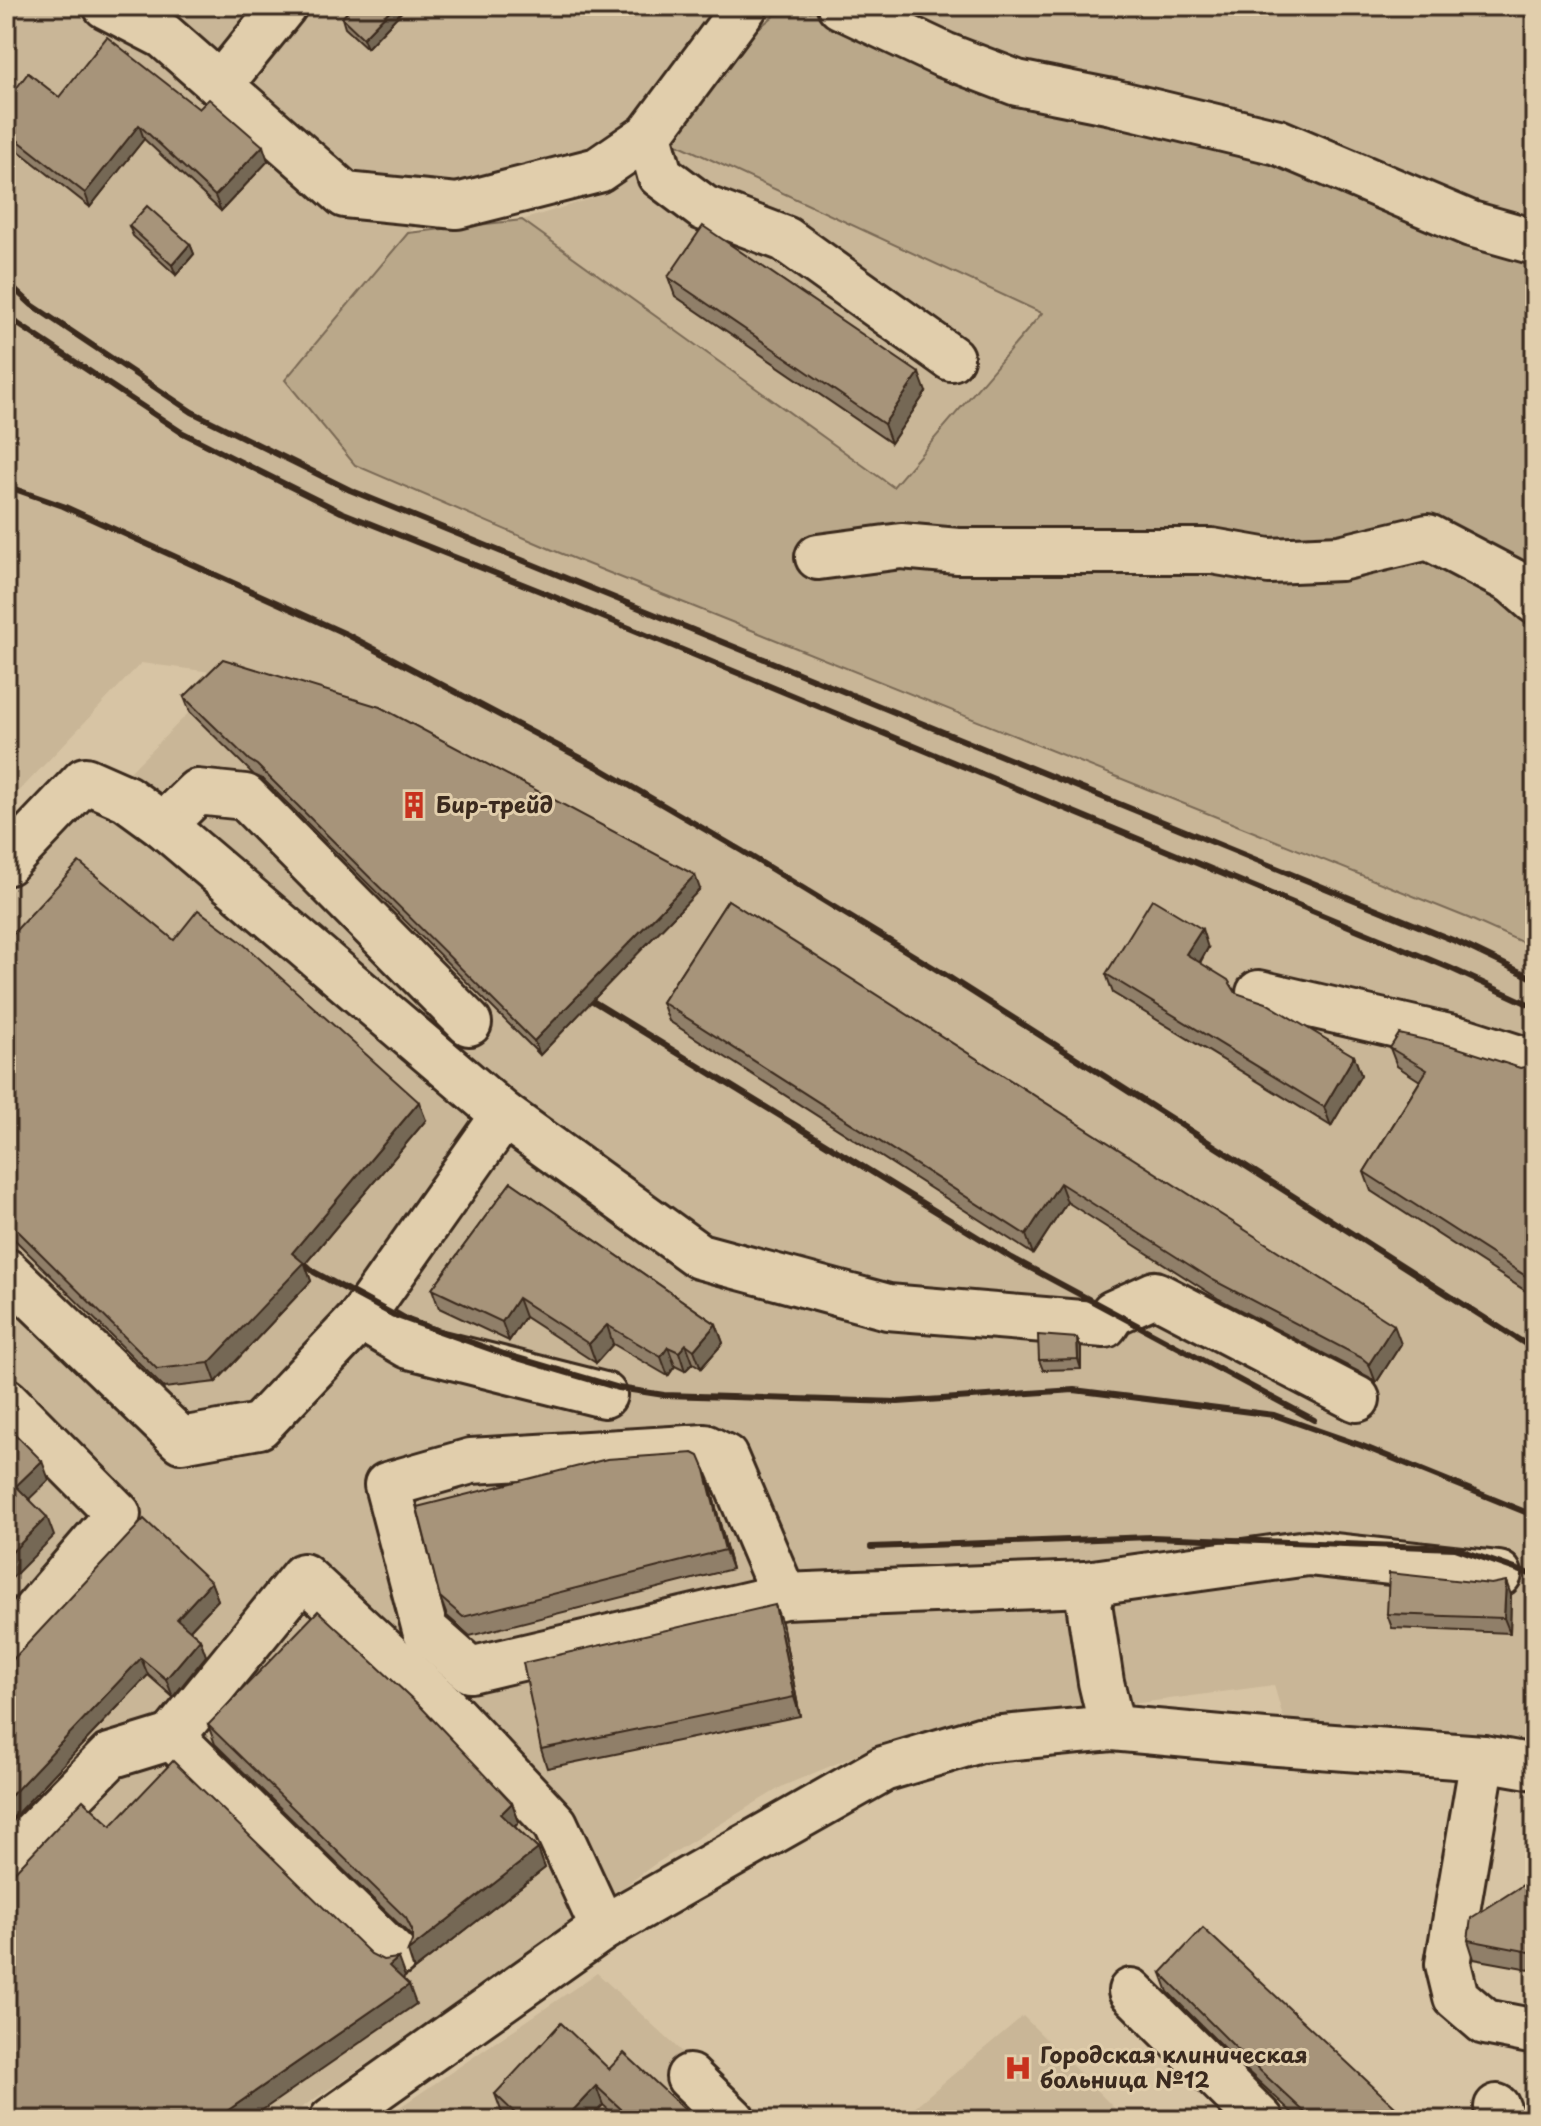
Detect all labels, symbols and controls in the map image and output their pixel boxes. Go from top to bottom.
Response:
place label: Бир-трейд [436,787,553,820]
building icon: Бир-трейд [399,790,429,820]
place label: Городская клиническая больница №12 [1040,2037,1308,2095]
hospital icon: Городская клиническая больница №12 [1003,2053,1033,2083]

